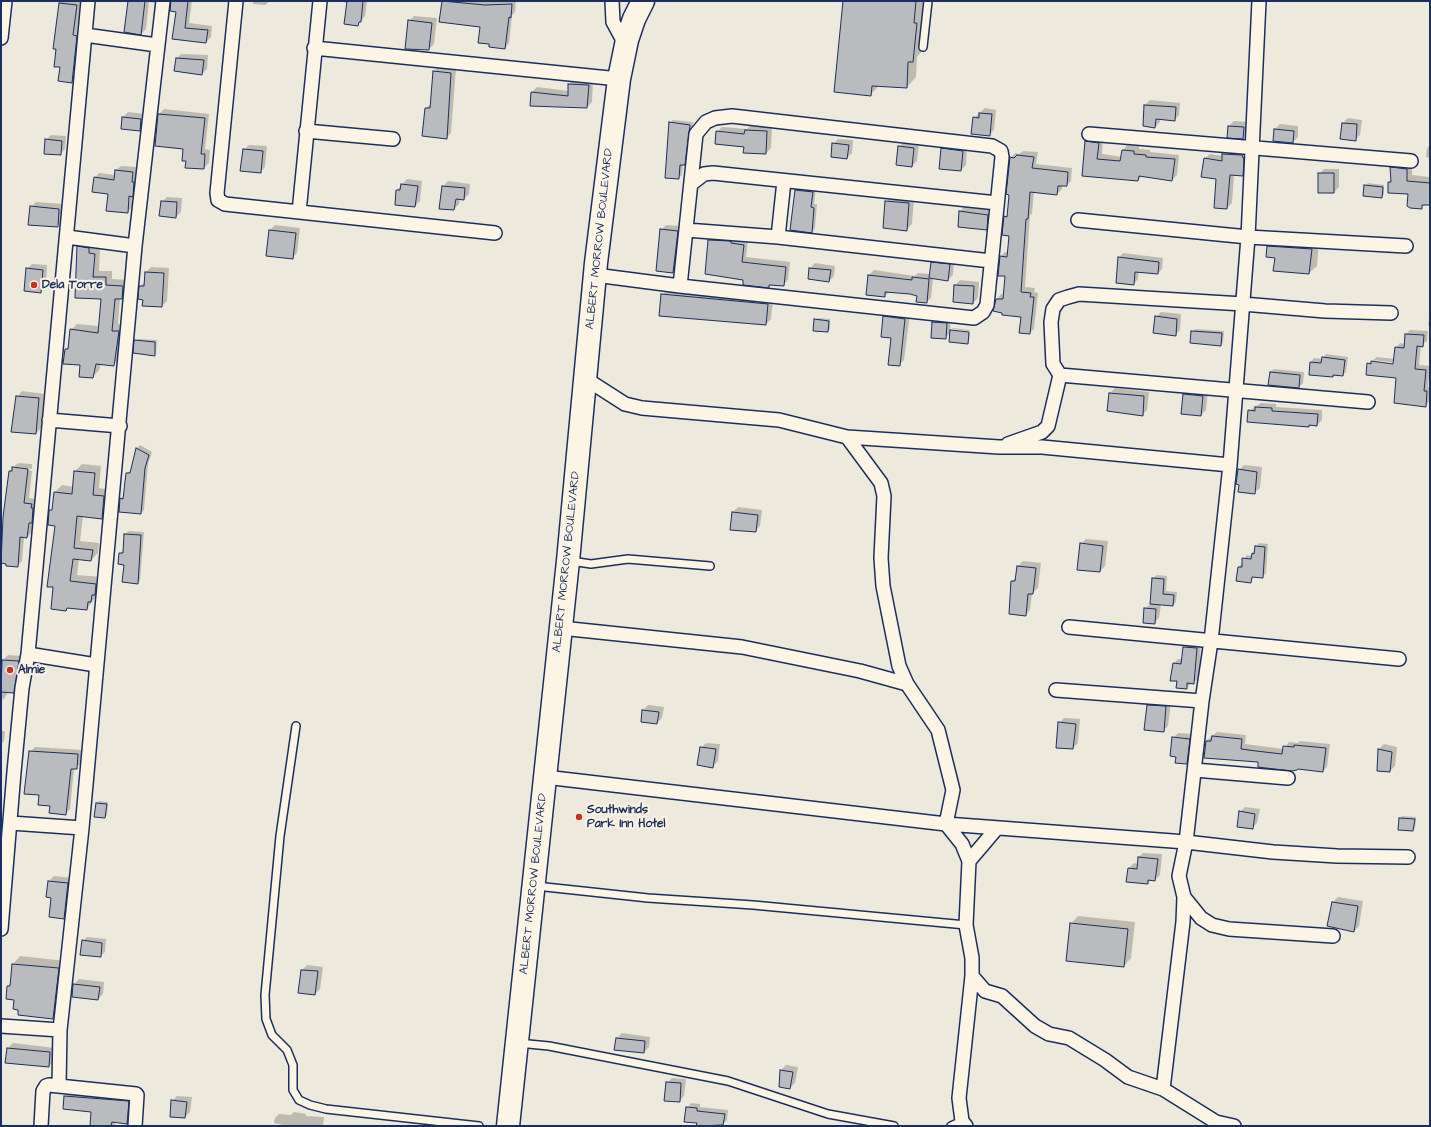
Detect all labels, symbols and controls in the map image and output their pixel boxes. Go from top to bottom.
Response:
street label: ALBERT MORROW BOULEVARD [583,148,617,330]
place label: Dela Torre [42,278,103,292]
marker: Dela Torre [29,280,39,290]
street label: ALBERT MORROW BOULEVARD [550,471,584,653]
place label: Almie [18,663,45,677]
marker: Almie [5,665,15,675]
street label: ALBERT MORROW BOULEVARD [517,793,551,975]
place label: Southwinds Park Inn Hotel [587,803,665,831]
marker: Southwinds Park Inn Hotel [574,812,584,822]

